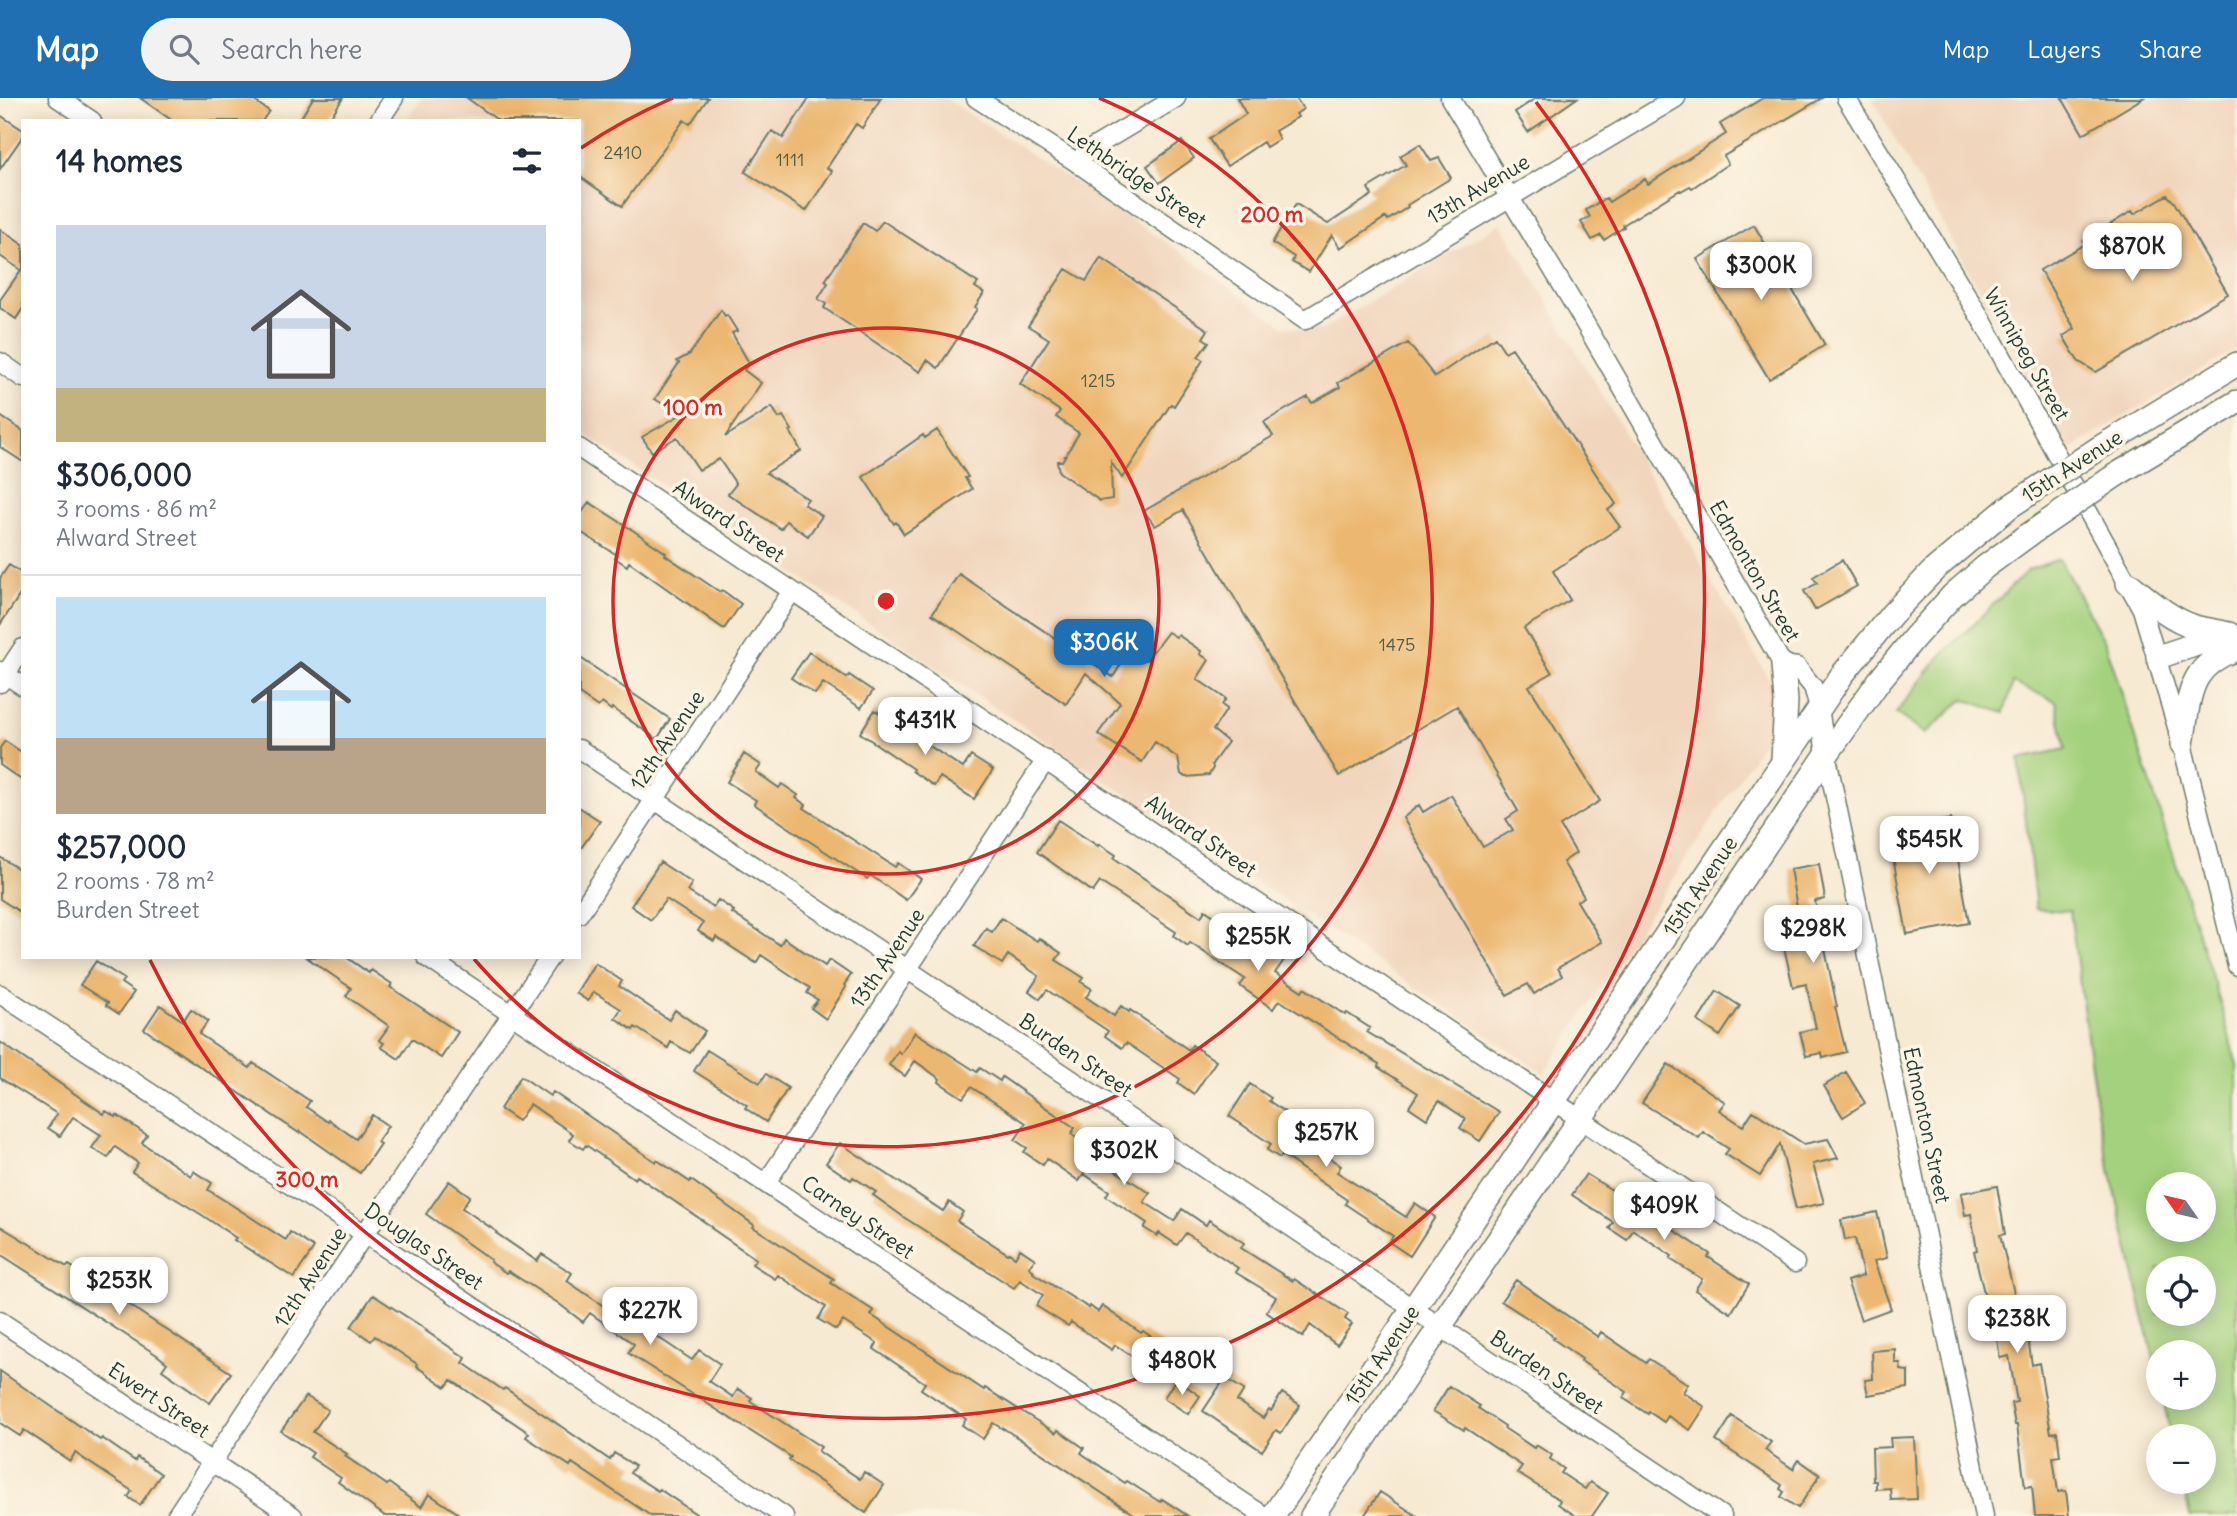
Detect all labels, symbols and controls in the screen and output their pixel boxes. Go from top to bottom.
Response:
search box [141,18,631,81]
text: Map [35,28,99,70]
icon: search [165,30,203,68]
text: Search here [221,33,362,66]
text: Map [1943,34,1989,64]
text: Layers [2027,34,2101,64]
text: Share [2139,34,2202,64]
street label: Lethbridge Street [1062,120,1212,234]
house number: 2410 [604,141,642,164]
text: 14 homes [56,142,183,180]
icon: filters [508,142,546,180]
house number: 1111 [776,148,804,171]
street label: 13th Avenue [1422,148,1534,230]
text: 200 m [1241,201,1304,228]
pin: $870K [2083,223,2181,283]
text: $870K [2099,231,2165,260]
pin: $300K [1712,242,1810,302]
text: $300K [1726,250,1796,279]
icon: home [238,271,364,397]
street label: Winnipeg Street [1978,283,2076,425]
house number: 1215 [1081,369,1115,392]
text: 100 m [663,394,723,421]
street label: 15th Avenue [2016,423,2128,509]
text: $306,000 [56,456,192,494]
street label: Alward Street [668,474,790,568]
text: 3 rooms · 86 m² [56,494,217,523]
street label: Edmonton Street [1704,496,1806,646]
text: Alward Street [56,523,197,552]
centre of rings [874,589,898,613]
pin: $306K [1055,620,1153,679]
text: $306K [1070,627,1138,656]
house number: 1475 [1379,633,1415,656]
icon: home [238,643,364,769]
street label: 12th Avenue [624,685,710,795]
pin: $431K [876,698,974,757]
text: $431K [894,705,956,734]
street label: Alward Street [1140,789,1262,883]
pin: $545K [1880,816,1978,876]
text: $545K [1896,824,1962,853]
text: $257,000 [56,828,187,866]
street label: 15th Avenue [1657,831,1743,941]
text: 2 rooms · 78 m² [56,866,215,895]
text: Burden Street [56,895,200,924]
street label: 13th Avenue [844,903,930,1013]
pin: $298K [1764,906,1862,965]
text: $298K [1780,913,1846,942]
pin: $255K [1209,914,1307,973]
text: $255K [1225,921,1291,950]
street label: Burden Street [1014,1007,1138,1103]
street label: Edmonton Street [1897,1045,1957,1205]
pin: $257K [1277,1110,1375,1169]
text: $257K [1294,1117,1358,1146]
pin: $302K [1075,1128,1173,1187]
text: $302K [1090,1135,1158,1164]
text: 300 m [276,1166,339,1193]
street label: Carney Street [796,1169,920,1265]
north arrow [2146,1172,2216,1242]
map controls [2146,1172,2216,1494]
pin: $409K [1615,1182,1713,1242]
text: $409K [1630,1190,1698,1219]
street label: Douglas Street [359,1196,489,1296]
street label: 12th Avenue [268,1222,352,1332]
button: locate [2146,1256,2216,1326]
pin: $253K [70,1258,168,1317]
text: $253K [86,1265,152,1294]
pin: $227K [601,1288,699,1347]
text: $227K [618,1295,682,1324]
pin: $238K [1968,1296,2066,1355]
street label: 15th Avenue [1339,1300,1425,1410]
text: $238K [1984,1303,2050,1332]
street label: Burden Street [1485,1324,1609,1420]
pin: $480K [1133,1338,1231,1397]
button: + [2146,1340,2216,1410]
text: $480K [1148,1345,1216,1374]
street label: Ewert Street [103,1356,215,1444]
button: − [2146,1424,2216,1494]

